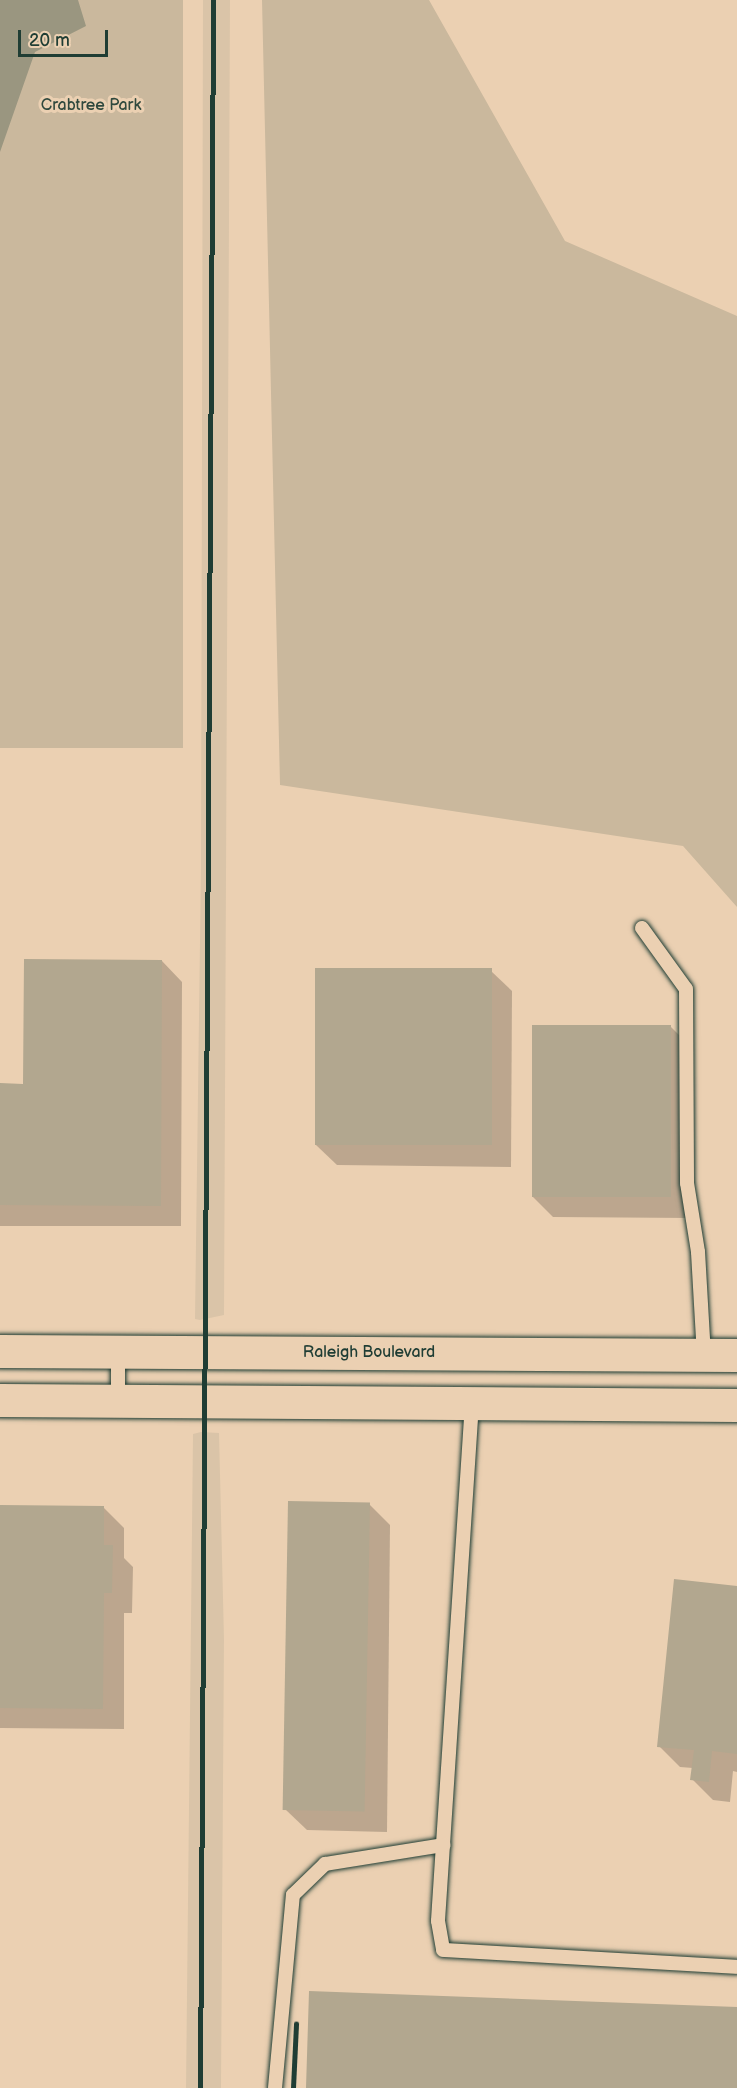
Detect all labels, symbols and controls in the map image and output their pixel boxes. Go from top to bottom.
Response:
scale bar [21,18,111,56]
text: 20 m [29,30,70,51]
park label: Crabtree Park [41,96,141,116]
street label: Raleigh Boulevard [303,1343,435,1363]

